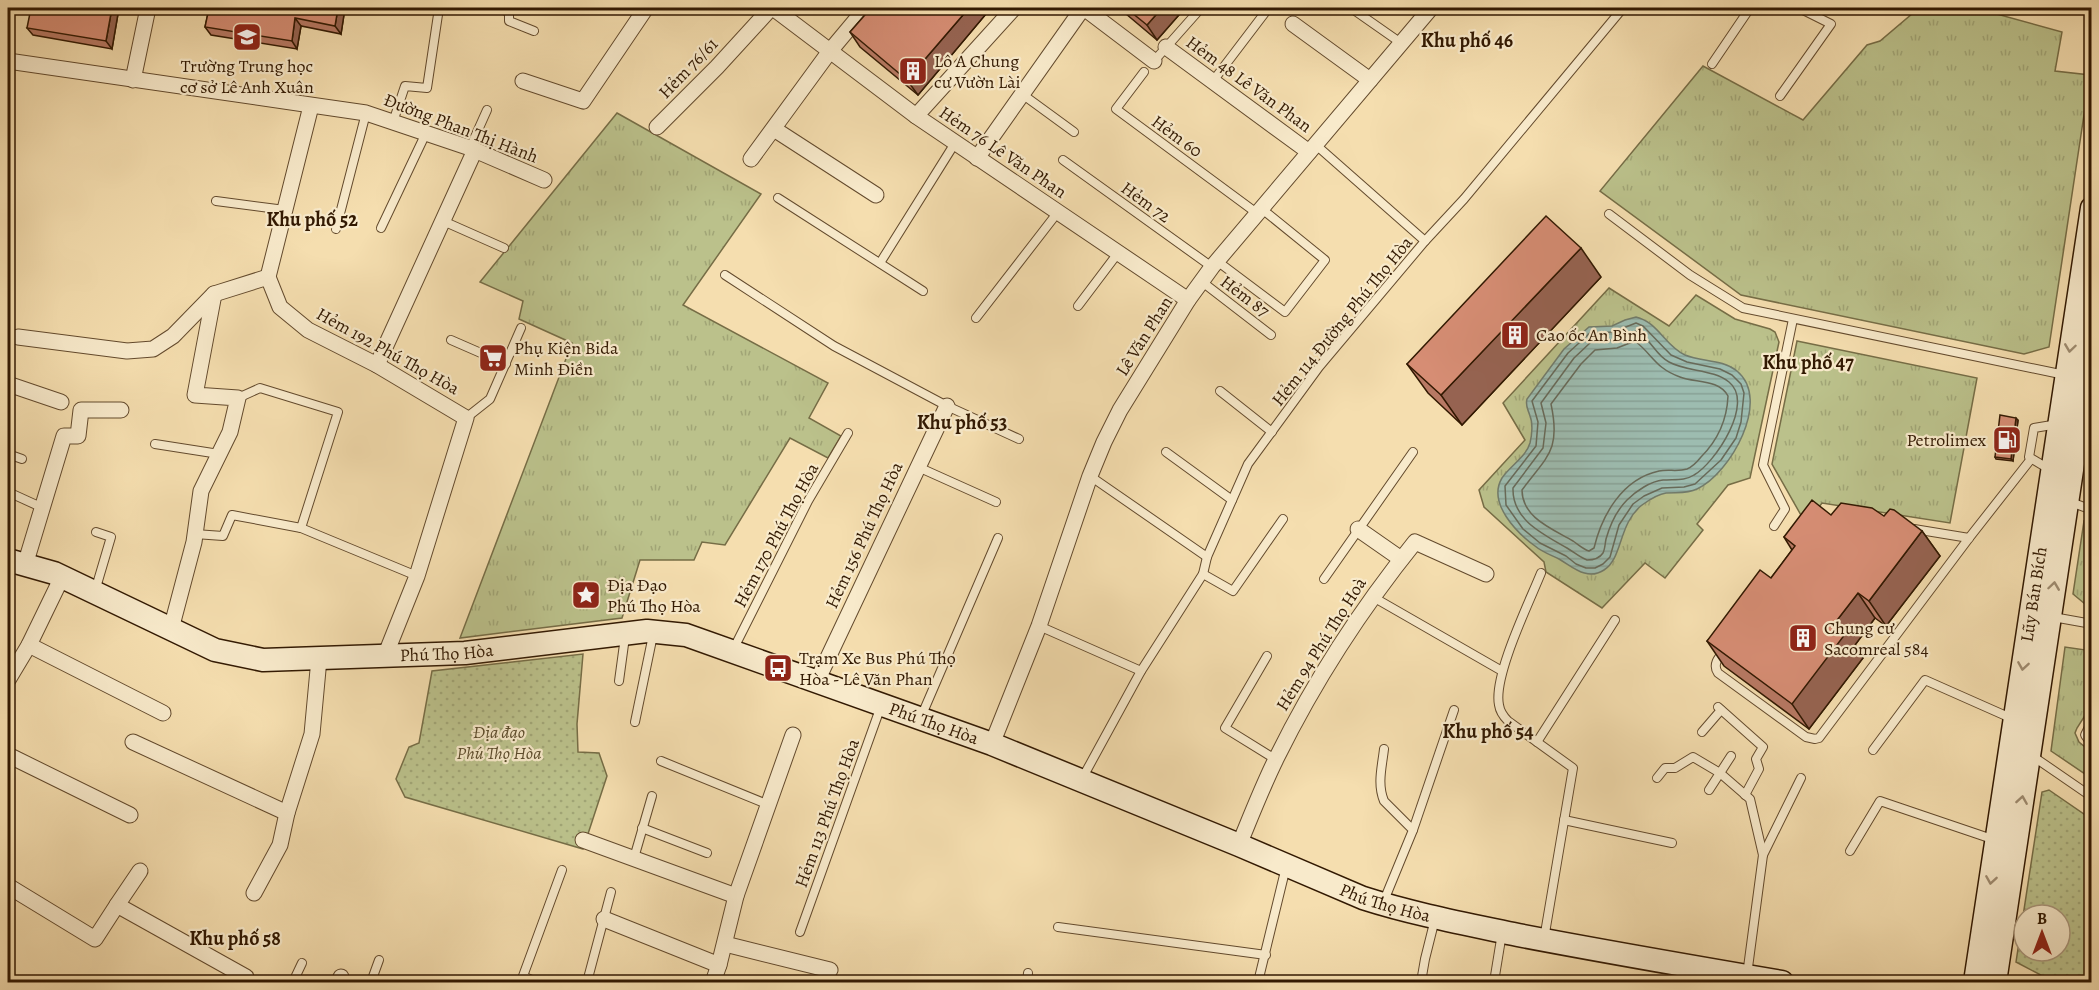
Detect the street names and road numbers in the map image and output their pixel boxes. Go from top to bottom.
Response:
street label: Hẻm 48 Lê Văn Phan [1181,30,1317,138]
street label: Hẻm 76/61 [653,32,723,104]
street label: Đường Phan Thị Hành [380,88,542,169]
street label: Hẻm 76 Lê Văn Phan [934,100,1072,204]
street label: Hẻm 60 [1147,109,1207,163]
street label: Hẻm 72 [1116,176,1176,228]
street label: Hẻm 114 Đường Phú Thọ Hòa [1266,231,1418,411]
street label: Hẻm 87 [1215,270,1275,323]
street label: Lê Văn Phan [1110,291,1178,380]
street label: Hẻm 192 Phú Thọ Hòa [312,302,464,401]
street label: Hẻm 156 Phú Thọ Hòa [819,457,909,612]
street label: Hẻm 170 Phú Thọ Hòa [728,458,825,611]
street label: Lũy Bán Bích [2015,545,2053,644]
street label: Hẻm 94 Phú Thọ Hoà [1270,572,1372,715]
street label: Phú Thọ Hòa [399,638,495,667]
street label: Phú Thọ Hòa [886,696,983,751]
street label: Hẻm 113 Phú Thọ Hòa [789,735,865,891]
street label: Phú Thọ Hòa [1336,877,1433,928]

